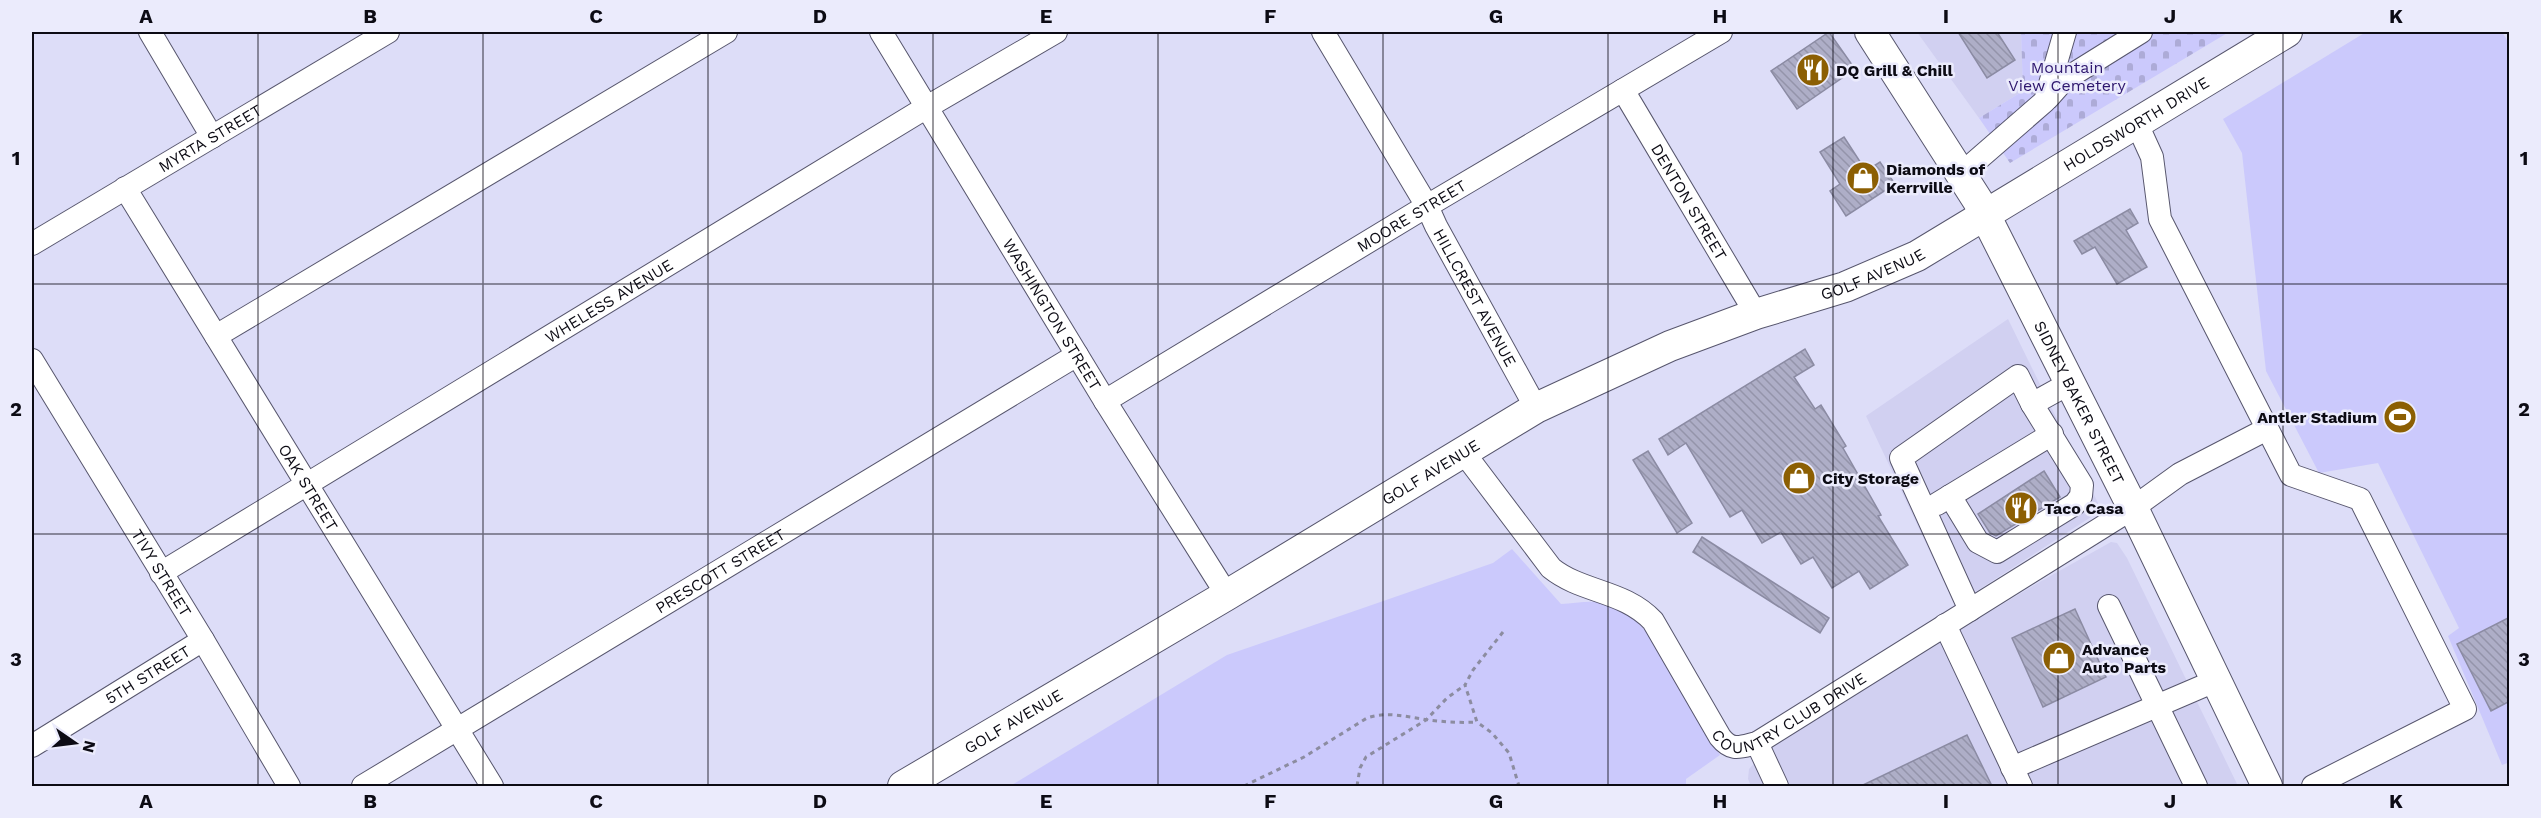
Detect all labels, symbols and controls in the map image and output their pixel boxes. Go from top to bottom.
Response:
text: A [139,4,153,28]
text: B [363,4,377,28]
text: C [589,4,603,28]
text: D [813,4,827,28]
text: E [1040,4,1052,28]
text: F [1264,4,1276,28]
text: G [1489,4,1503,28]
text: H [1713,4,1727,28]
text: I [1943,4,1949,28]
text: J [2164,4,2176,28]
text: K [2389,4,2403,28]
restaurant icon: DQ Grill & Chill [1795,52,1831,88]
park label: Mountain View Cemetery [2008,58,2126,95]
place label: DQ Grill & Chill [1836,61,1953,80]
street label: HOLDSWORTH DRIVE [2060,72,2212,175]
street label: MYRTA STREET [155,100,265,176]
street label: DENTON STREET [1647,140,1731,264]
text: 1 [12,146,20,170]
text: 1 [2520,146,2528,170]
shop icon: Diamonds of Kerrville [1845,160,1881,196]
place label: Diamonds of Kerrville [1886,160,1986,197]
street label: MOORE STREET [1353,175,1470,256]
street label: HILLCREST AVENUE [1430,225,1521,370]
street label: WASHINGTON STREET [999,235,1106,394]
street label: GOLF AVENUE [1818,244,1928,303]
street label: WHELESS AVENUE [541,255,676,347]
street label: SIDNEY BAKER STREET [2030,317,2129,487]
text: 2 [10,397,22,421]
text: 2 [2518,397,2530,421]
sports icon: Antler Stadium [2382,399,2418,435]
place label: Antler Stadium [2257,408,2377,427]
street label: GOLF AVENUE [1378,435,1483,509]
street label: OAK STREET [275,440,343,534]
shop icon: City Storage [1781,460,1817,496]
place label: City Storage [1822,469,1919,488]
restaurant icon: Taco Casa [2003,490,2039,526]
place label: Taco Casa [2044,499,2124,518]
street label: PRESCOTT STREET [652,524,789,617]
street label: TIVY STREET [128,525,196,620]
shop icon: Advance Auto Parts [2041,640,2077,676]
place label: Advance Auto Parts [2082,640,2166,677]
street label: 5TH STREET [102,641,194,708]
text: 3 [10,647,22,671]
text: 3 [2518,647,2530,671]
street label: COUNTRY CLUB DRIVE [1708,668,1869,757]
street label: GOLF AVENUE [961,685,1066,757]
north arrow [45,713,105,773]
text: N [78,738,100,755]
text: A [139,789,153,813]
text: B [363,789,377,813]
text: C [589,789,603,813]
text: D [813,789,827,813]
text: E [1040,789,1052,813]
text: F [1264,789,1276,813]
text: G [1489,789,1503,813]
text: H [1713,789,1727,813]
text: I [1943,789,1949,813]
text: J [2164,789,2176,813]
text: K [2389,789,2403,813]

